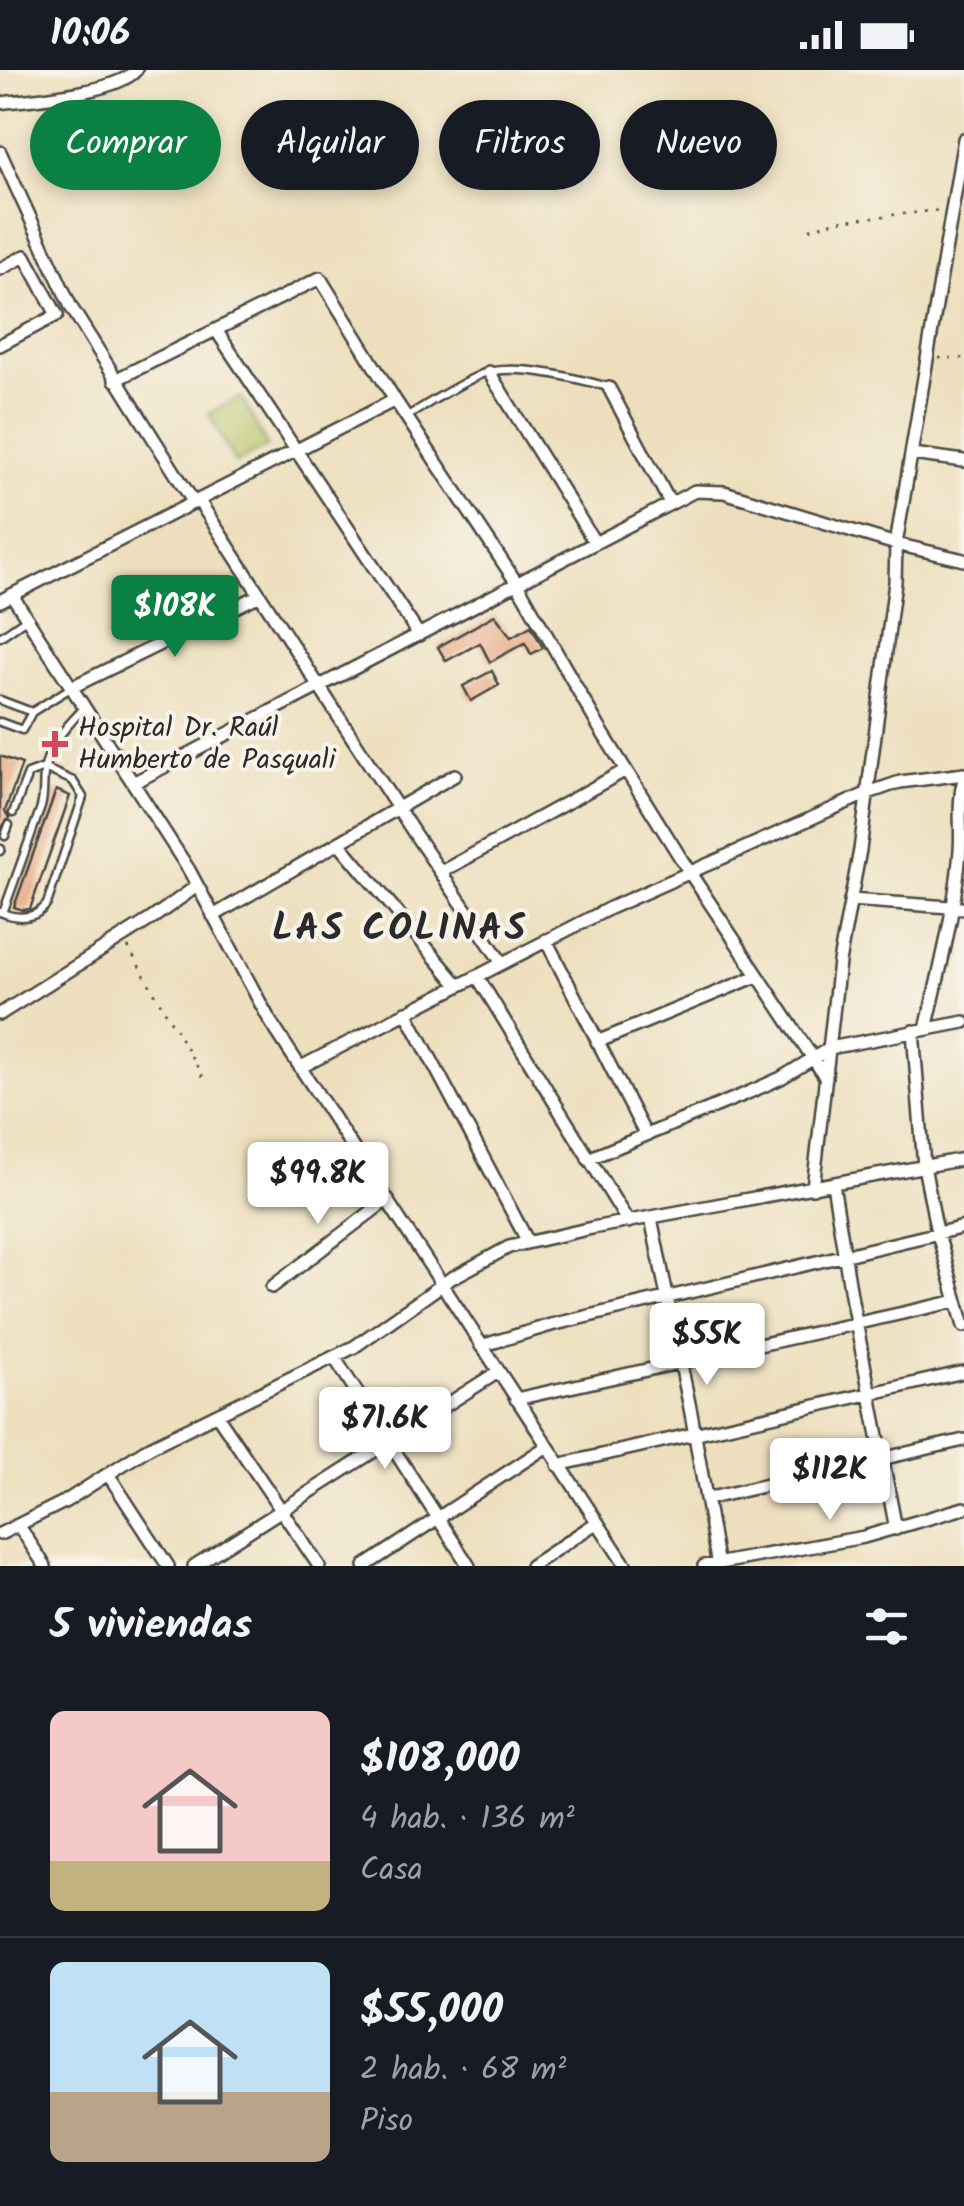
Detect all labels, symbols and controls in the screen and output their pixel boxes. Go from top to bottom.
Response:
text: 10:06 [50,5,130,65]
chip: Comprar [30,100,221,190]
chip: Alquilar [241,100,419,190]
chip: Filtros [439,100,600,190]
chip: Nuevo [620,100,777,190]
pin: $108K [105,575,245,660]
text: $108K [133,582,217,633]
place label: Hospital Dr. Raúl Humberto de Pasquali [78,706,337,783]
marker: Hospital Dr. Raúl Humberto de Pasquali [42,731,68,757]
district label: LAS COLINAS [272,900,528,960]
pin: $99.8K [237,1142,399,1227]
text: $99.8K [269,1149,367,1200]
pin: $55K [648,1303,766,1388]
text: $55K [672,1310,742,1361]
pin: $71.6K [304,1387,466,1472]
text: $71.6K [341,1394,429,1445]
pin: $112K [760,1438,900,1523]
text: $112K [792,1445,868,1496]
text: 5 viviendas [50,1593,252,1660]
icon: filters [859,1599,914,1654]
text: $108,000 [360,1727,520,1794]
icon: home [130,1751,250,1871]
text: 4 hab. · 136 m² [360,1794,575,1845]
text: Casa [360,1845,423,1896]
text: $55,000 [360,1978,503,2045]
icon: home [130,2002,250,2122]
text: 2 hab. · 68 m² [360,2045,566,2096]
text: Piso [360,2096,413,2147]

